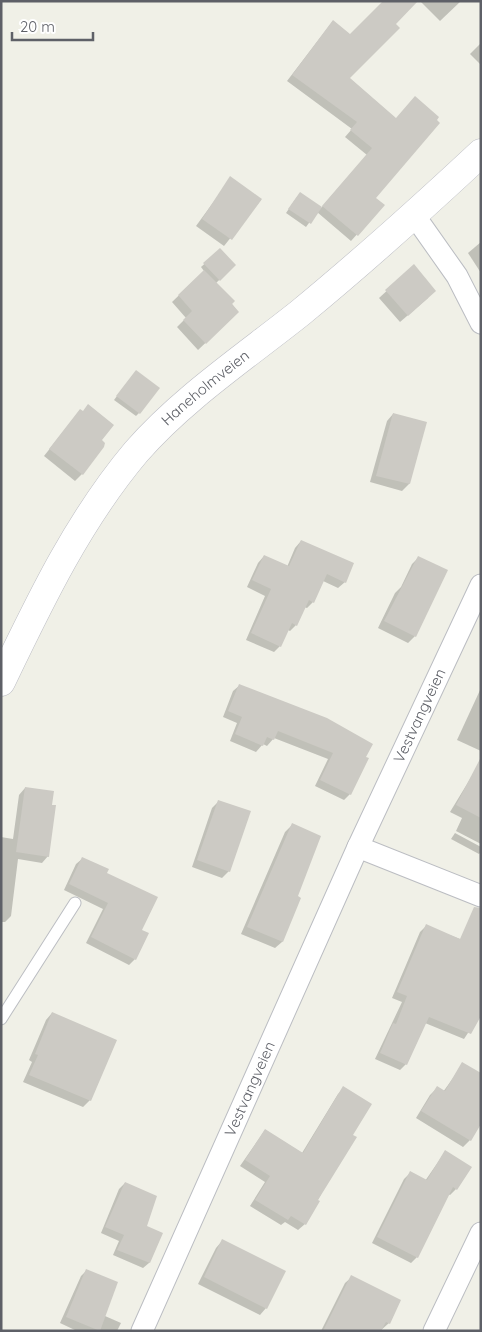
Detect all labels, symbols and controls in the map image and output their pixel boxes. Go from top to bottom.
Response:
scale bar [12,10,94,42]
text: 20 m [20,17,55,36]
street label: Haneholmveien [157,346,253,429]
street label: Vestvangveien [389,665,449,766]
street label: Vestvangveien [220,1038,279,1139]

